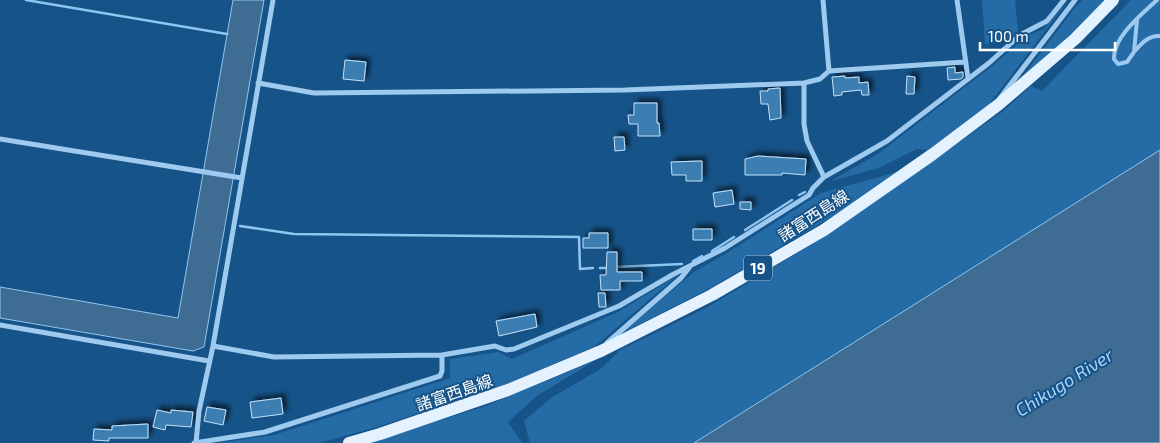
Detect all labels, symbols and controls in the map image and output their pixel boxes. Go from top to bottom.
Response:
scale bar [980,20,1115,52]
text: 100 m [988,27,1029,45]
street label: 諸富西島線 [774,185,852,245]
road number: 19 [744,256,772,280]
water label: Chikugo River [1011,343,1118,421]
street label: 諸富西島線 [413,370,495,414]

